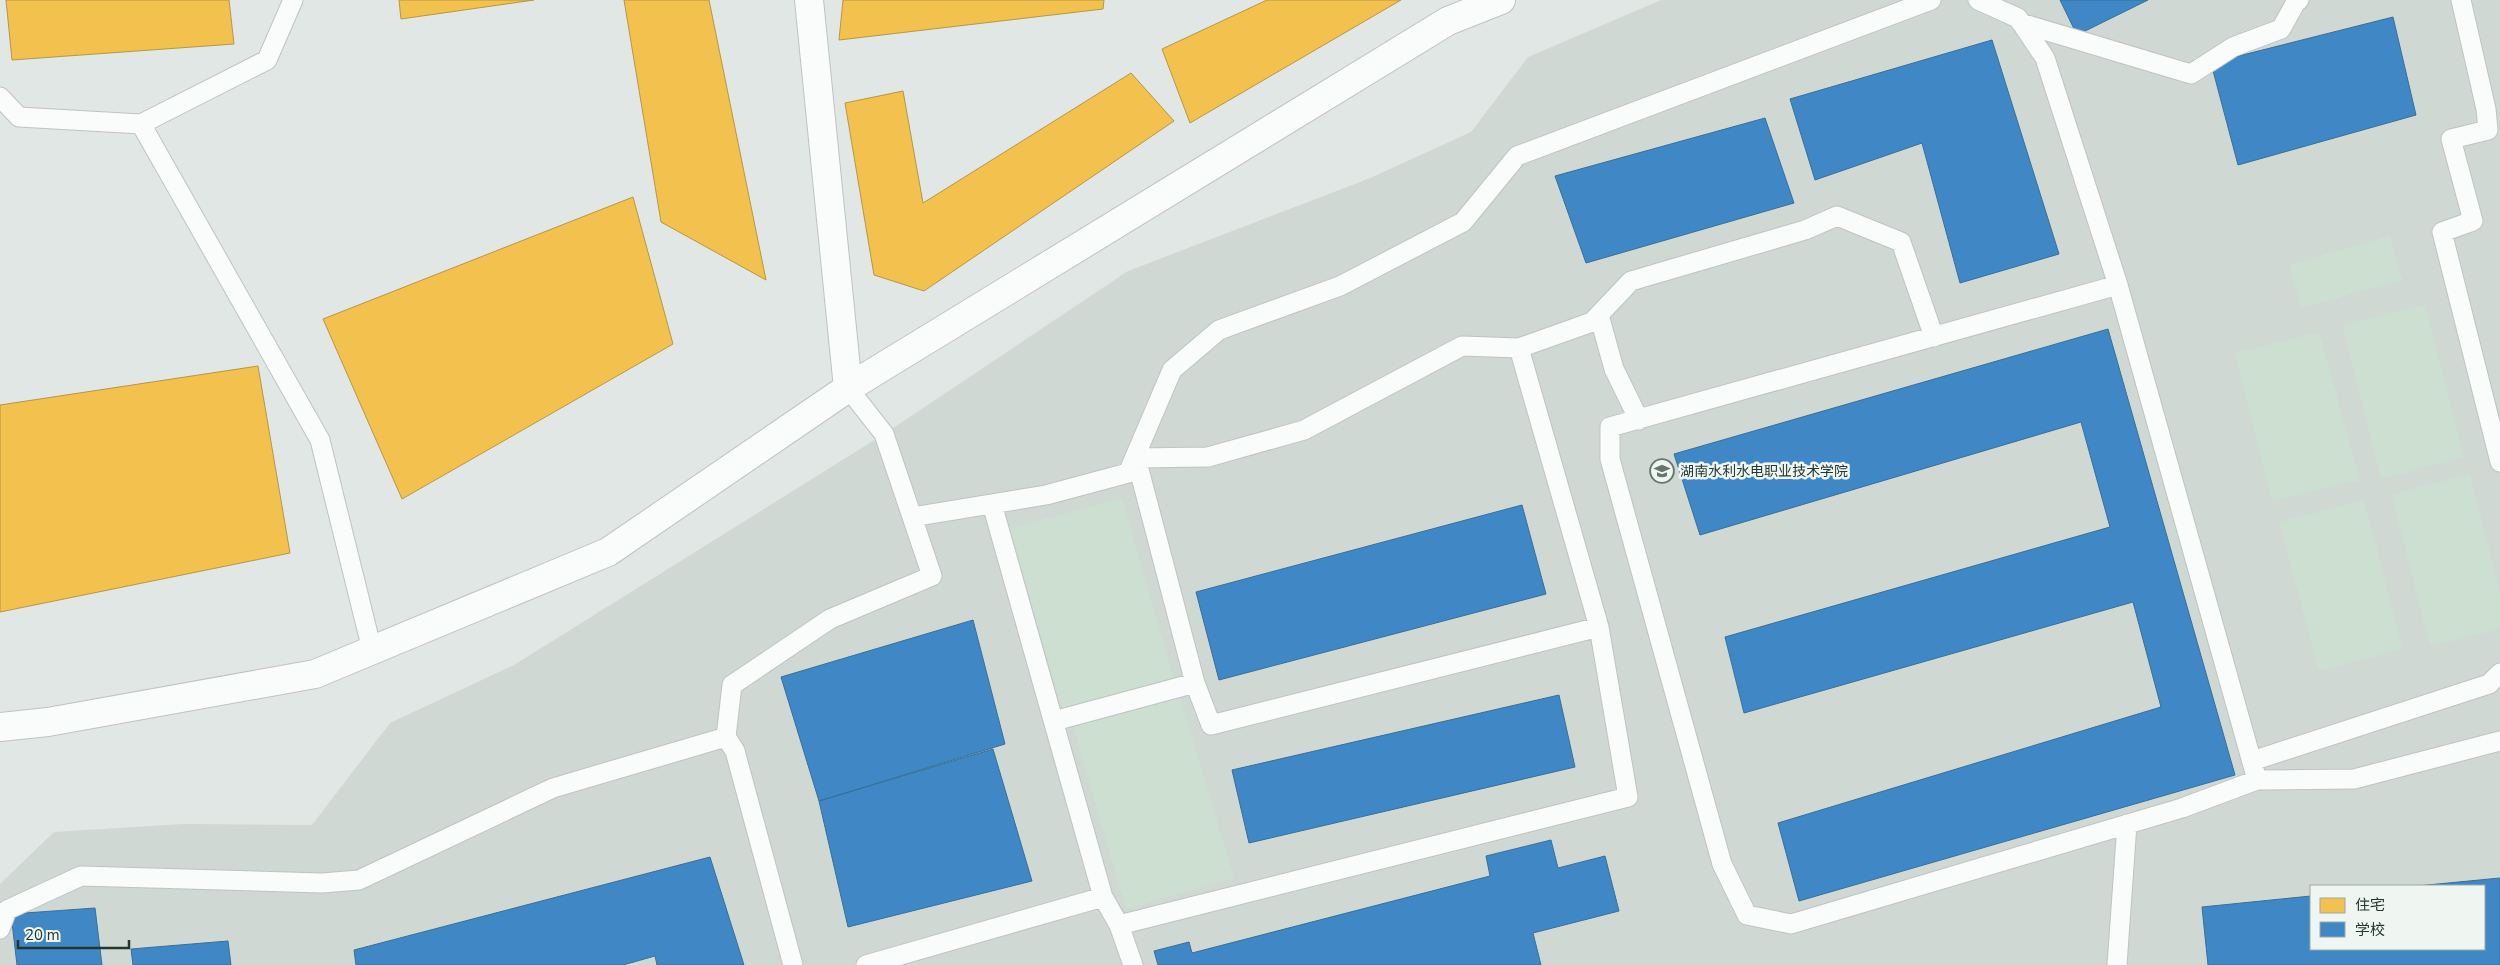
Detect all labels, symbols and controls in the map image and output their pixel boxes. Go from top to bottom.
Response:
school or university icon: 湖南水利水电职业技术学院 [1649,458,1675,484]
place label: 湖南水利水电职业技术学院 [1680,462,1848,481]
legend [2310,885,2485,950]
text: 住宅 [2355,895,2385,915]
scale bar [18,918,129,950]
text: 学校 [2355,920,2385,940]
text: 20 m [25,925,60,945]

